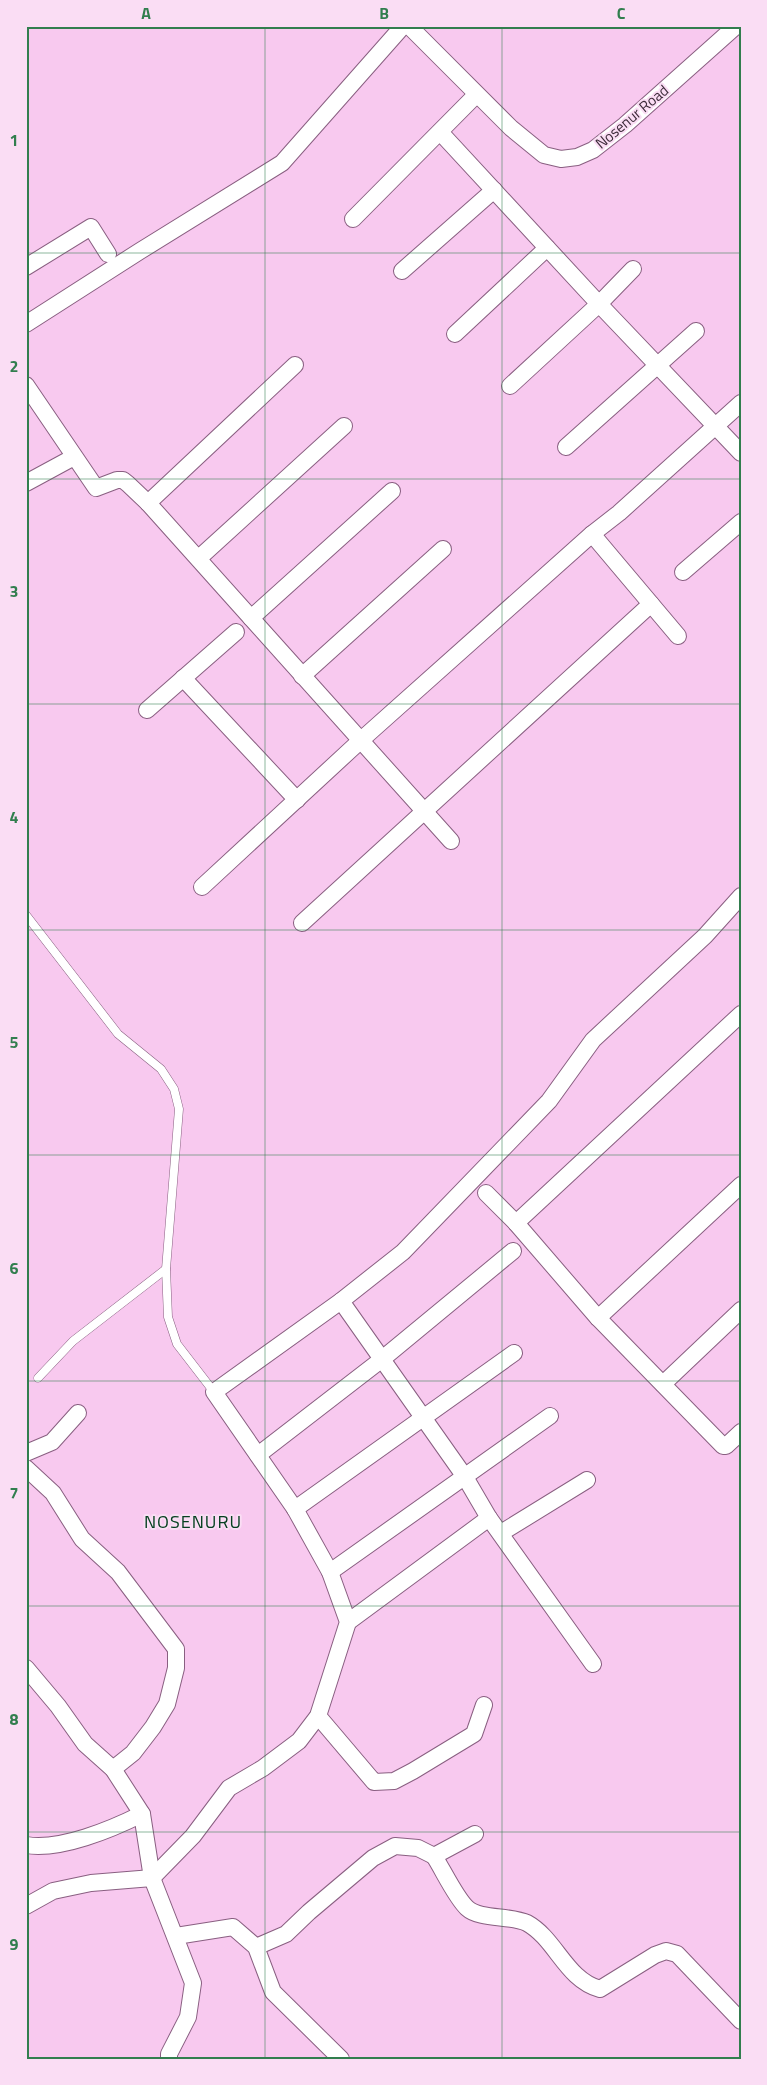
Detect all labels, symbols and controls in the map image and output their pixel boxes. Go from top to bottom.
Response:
text: A [141,1,151,25]
text: B [379,1,389,25]
text: C [617,1,626,25]
street label: Nosenur Road [590,79,673,154]
text: 1 [10,128,18,152]
text: 2 [10,354,18,378]
text: 3 [10,579,18,603]
text: 4 [10,805,19,829]
text: 5 [10,1030,19,1054]
text: 6 [10,1256,19,1280]
text: 7 [10,1481,18,1505]
district label: NOSENURU [144,1508,242,1535]
text: 8 [10,1707,19,1731]
text: 9 [10,1932,19,1956]

